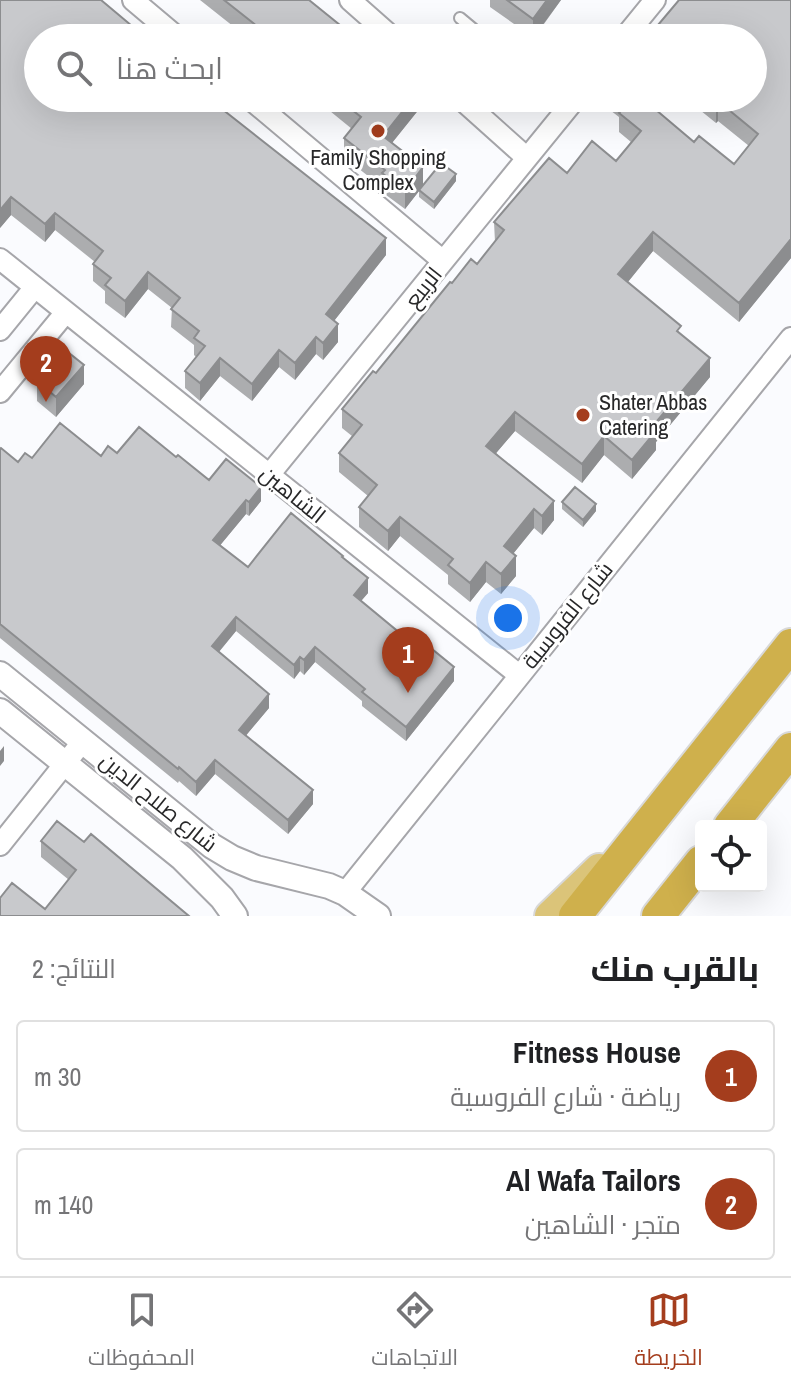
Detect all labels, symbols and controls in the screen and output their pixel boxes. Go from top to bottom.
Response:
search box [24,24,767,112]
icon: search [52,46,96,90]
text: ابحث هنا [116,48,223,88]
marker: Family Shopping Complex [369,122,387,140]
place label: Family Shopping Complex [310,142,446,197]
street label: الربيع [397,260,449,314]
pin: 2 [20,336,72,402]
place label: Shater Abbas Catering [599,387,707,442]
marker: Shater Abbas Catering [574,406,592,424]
street label: الشاهين [254,458,332,530]
street label: شارع الفروسية [515,555,619,675]
your location [488,598,528,638]
pin: 1 [382,627,434,693]
street label: شارع صلاح الدين [94,745,224,859]
map controls [695,820,767,892]
button: locate [695,820,767,892]
text: بالقرب منك [591,946,759,992]
text: النتائج: 2 [32,951,116,986]
text: Fitness House [513,1032,681,1072]
text: 30 m [34,1059,81,1094]
text: 1 [725,1059,737,1094]
text: رياضة · شارع الفروسية [450,1079,681,1114]
text: Al Wafa Tailors [506,1160,681,1200]
text: 140 m [34,1187,93,1222]
text: 2 [725,1187,737,1222]
text: متجر · الشاهين [525,1207,681,1242]
tab: المحفوظات [88,1288,195,1378]
tab: الاتجاهات [371,1288,458,1378]
tab: الخريطة [634,1288,703,1378]

